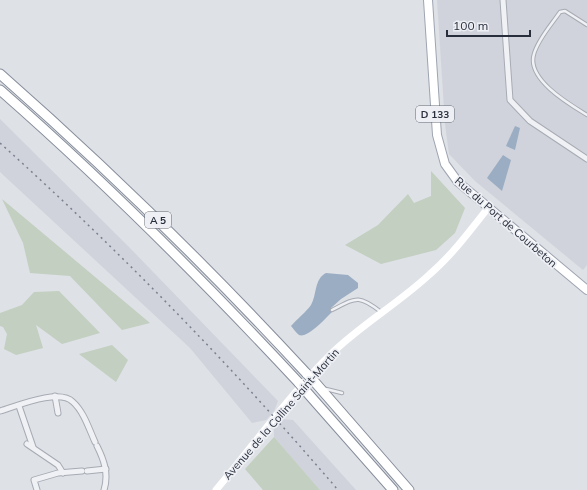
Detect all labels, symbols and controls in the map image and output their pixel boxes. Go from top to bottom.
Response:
scale bar [447,12,530,38]
text: 100 m [453,18,488,33]
road number: D 133 [416,106,454,122]
street label: Rue du Port de Courbeton [452,174,560,270]
road number: A 5 [145,212,171,228]
street label: Avenue de la Colline Saint-Martin [220,345,342,483]

